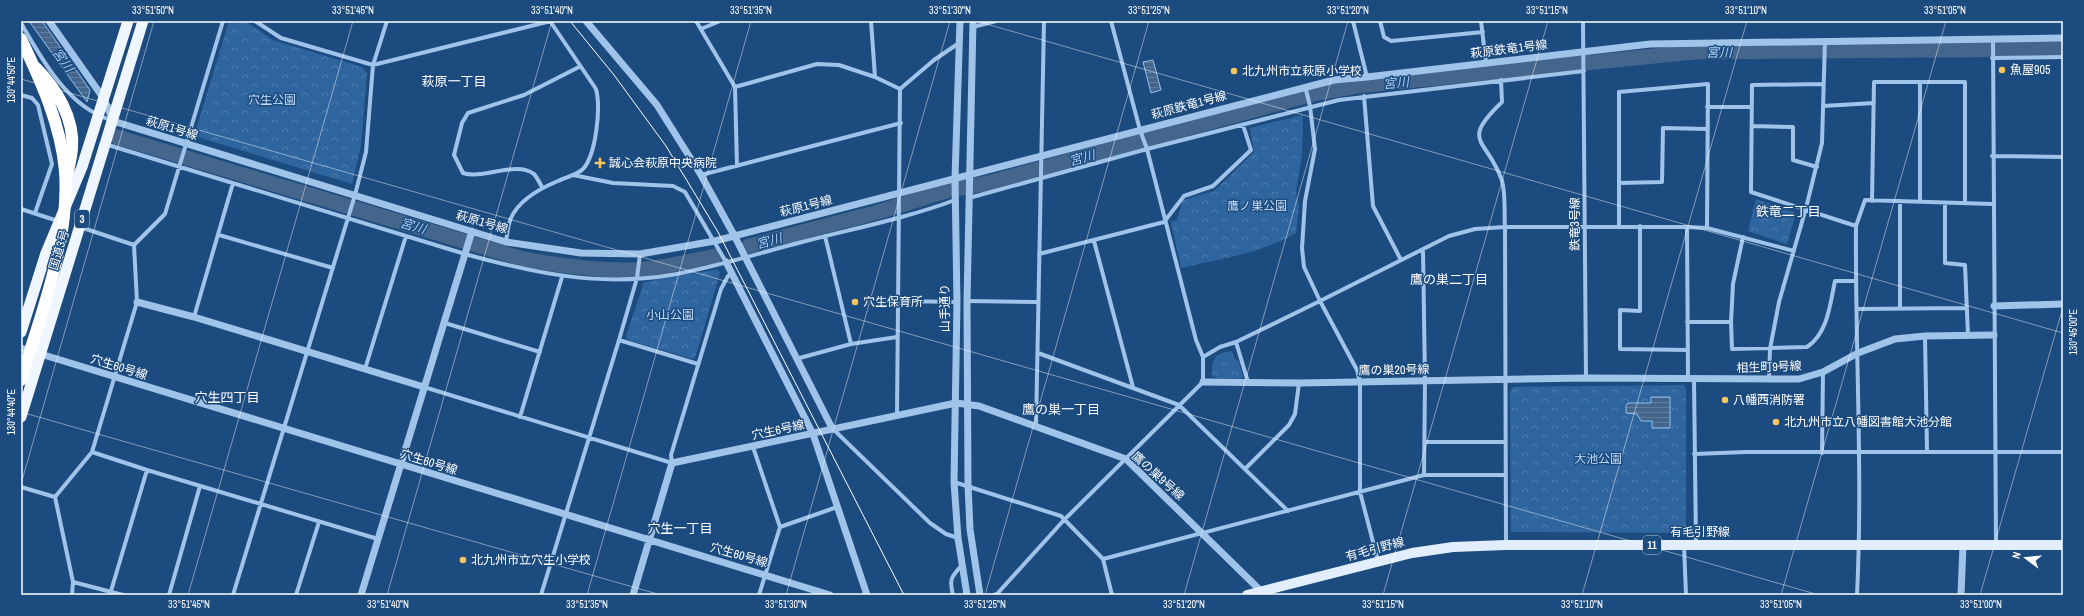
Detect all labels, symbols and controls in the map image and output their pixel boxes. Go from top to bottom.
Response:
text: 33°51'50"N [132,4,174,17]
text: 33°51'45"N [332,4,374,17]
text: 33°51'40"N [531,4,573,17]
text: 33°51'35"N [730,4,772,17]
text: 33°51'30"N [929,4,971,17]
text: 33°51'25"N [1128,4,1170,17]
text: 33°51'20"N [1327,4,1369,17]
text: 33°51'15"N [1526,4,1568,17]
text: 33°51'10"N [1725,4,1767,17]
text: 33°51'05"N [1924,4,1966,17]
street label: 萩原鉄竜1号線 [1470,36,1548,62]
water label: 宮川 [48,44,79,77]
water label: 宮川 [1706,44,1734,61]
text: 130°44'50"E [5,57,18,103]
place label: 魚屋905 [2010,62,2051,78]
place label: 北九州市立萩原小学校 [1242,63,1362,79]
marker: 魚屋905 [1997,65,2007,75]
marker: 北九州市立萩原小学校 [1229,66,1239,76]
district label: 萩原一丁目 [421,73,487,90]
water label: 宮川 [1382,73,1412,93]
street label: 萩原鉄竜1号線 [1150,87,1228,123]
park label: 穴生公園 [248,92,296,108]
street label: 萩原1号線 [144,113,200,143]
water label: 宮川 [1067,146,1099,170]
place label: 誠心会萩原中央病院 [609,155,717,171]
marker: 誠心会萩原中央病院 [594,157,606,169]
street label: 萩原1号線 [778,192,834,220]
street label: 鉄竜3号線 [1567,197,1583,251]
park label: 鷹ノ巣公園 [1227,198,1287,214]
district label: 鉄竜二丁目 [1755,203,1821,220]
street label: 萩原1号線 [454,207,510,237]
road number: 3 [75,210,89,228]
water label: 宮川 [398,214,430,239]
street label: 国道3号 [45,228,73,272]
water label: 宮川 [754,229,786,253]
district label: 鷹の巣二丁目 [1410,271,1488,288]
street label: 山手通り [937,284,953,332]
place label: 穴生保育所 [863,294,923,310]
marker: 穴生保育所 [850,297,860,307]
park label: 小山公園 [646,307,694,323]
text: 130°45'00"E [2067,309,2080,355]
street label: 穴生60号線 [88,351,150,383]
street label: 相生町9号線 [1736,358,1802,376]
street label: 鷹の巣20号線 [1358,361,1430,379]
text: 130°44'40"E [5,389,18,435]
district label: 穴生四丁目 [194,389,260,406]
place label: 八幡西消防署 [1733,392,1805,408]
marker: 八幡西消防署 [1720,395,1730,405]
district label: 鷹の巣一丁目 [1022,401,1100,418]
place label: 北九州市立八幡図書館大池分館 [1784,414,1952,430]
street label: 穴生6号線 [750,417,806,443]
marker: 北九州市立八幡図書館大池分館 [1771,417,1781,427]
street label: 穴生60号線 [398,446,460,478]
street label: 鷹の巣9号線 [1128,448,1188,504]
park label: 大池公園 [1574,451,1622,467]
district label: 穴生一丁目 [647,520,713,537]
street label: 有毛引野線 [1670,524,1730,540]
street label: 有毛引野線 [1344,534,1406,564]
road number: 11 [1643,536,1661,554]
north arrow [2006,538,2046,578]
street label: 穴生60号線 [708,539,770,571]
text: N [2009,550,2024,560]
place label: 北九州市立穴生小学校 [471,552,591,568]
marker: 北九州市立穴生小学校 [458,555,468,565]
text: 33°51'45"N [168,598,210,611]
text: 33°51'40"N [367,598,409,611]
text: 33°51'35"N [566,598,608,611]
text: 33°51'30"N [765,598,807,611]
text: 33°51'25"N [964,598,1006,611]
text: 33°51'20"N [1163,598,1205,611]
text: 33°51'15"N [1362,598,1404,611]
text: 33°51'10"N [1561,598,1603,611]
text: 33°51'05"N [1760,598,1802,611]
text: 33°51'00"N [1960,598,2002,611]

